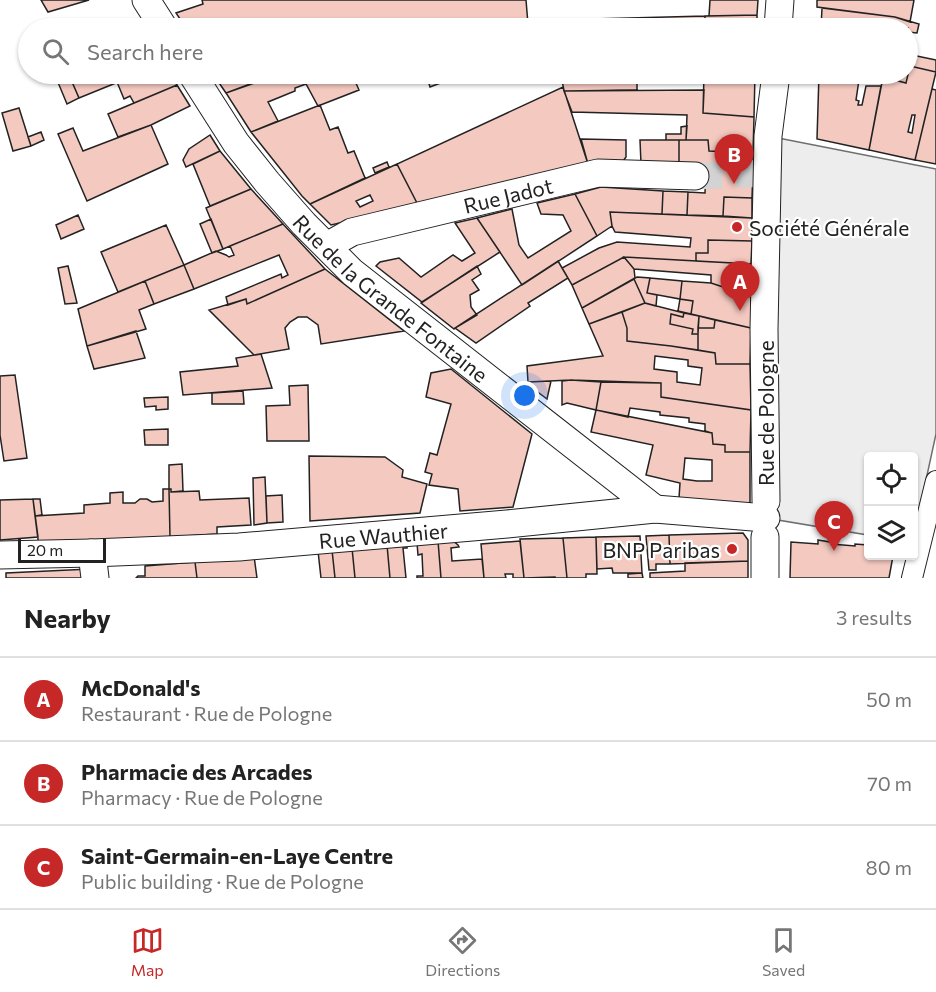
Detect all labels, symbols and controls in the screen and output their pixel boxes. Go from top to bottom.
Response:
search box [18,18,918,84]
icon: search [39,35,72,68]
text: Search here [87,38,203,65]
pin: B [714,134,754,184]
street label: Rue Jadot [461,172,555,217]
street label: Rue de la Grande Fontaine [289,209,493,386]
place label: Société Générale [749,215,909,240]
marker: Société Générale [730,220,744,234]
pin: A [720,262,760,311]
street label: Rue de Pologne [753,340,778,486]
your location [510,381,539,410]
map controls [864,452,918,560]
button: locate [864,452,918,506]
pin: C [814,502,854,551]
button: layers [864,506,918,560]
street label: Rue Wauthier [318,517,449,553]
scale bar [18,536,106,564]
place label: BNP Paribas [603,537,720,562]
text: 20 m [27,540,63,559]
marker: BNP Paribas [725,542,739,556]
text: Nearby [24,602,111,633]
text: 3 results [836,605,912,629]
text: McDonald's [81,674,200,701]
text: A [36,687,51,711]
text: 50 m [866,687,912,711]
text: Restaurant · Rue de Pologne [81,701,332,725]
text: Pharmacie des Arcades [81,758,312,785]
text: B [37,771,50,795]
text: 70 m [867,771,912,795]
text: Pharmacy · Rue de Pologne [81,785,323,809]
text: Saint-Germain-en-Laye Centre [81,842,393,869]
text: C [37,855,50,879]
text: 80 m [866,855,912,879]
text: Public building · Rue de Pologne [81,869,364,893]
tab: Map [131,924,164,979]
tab: Directions [425,924,500,979]
tab: Saved [762,924,805,979]

